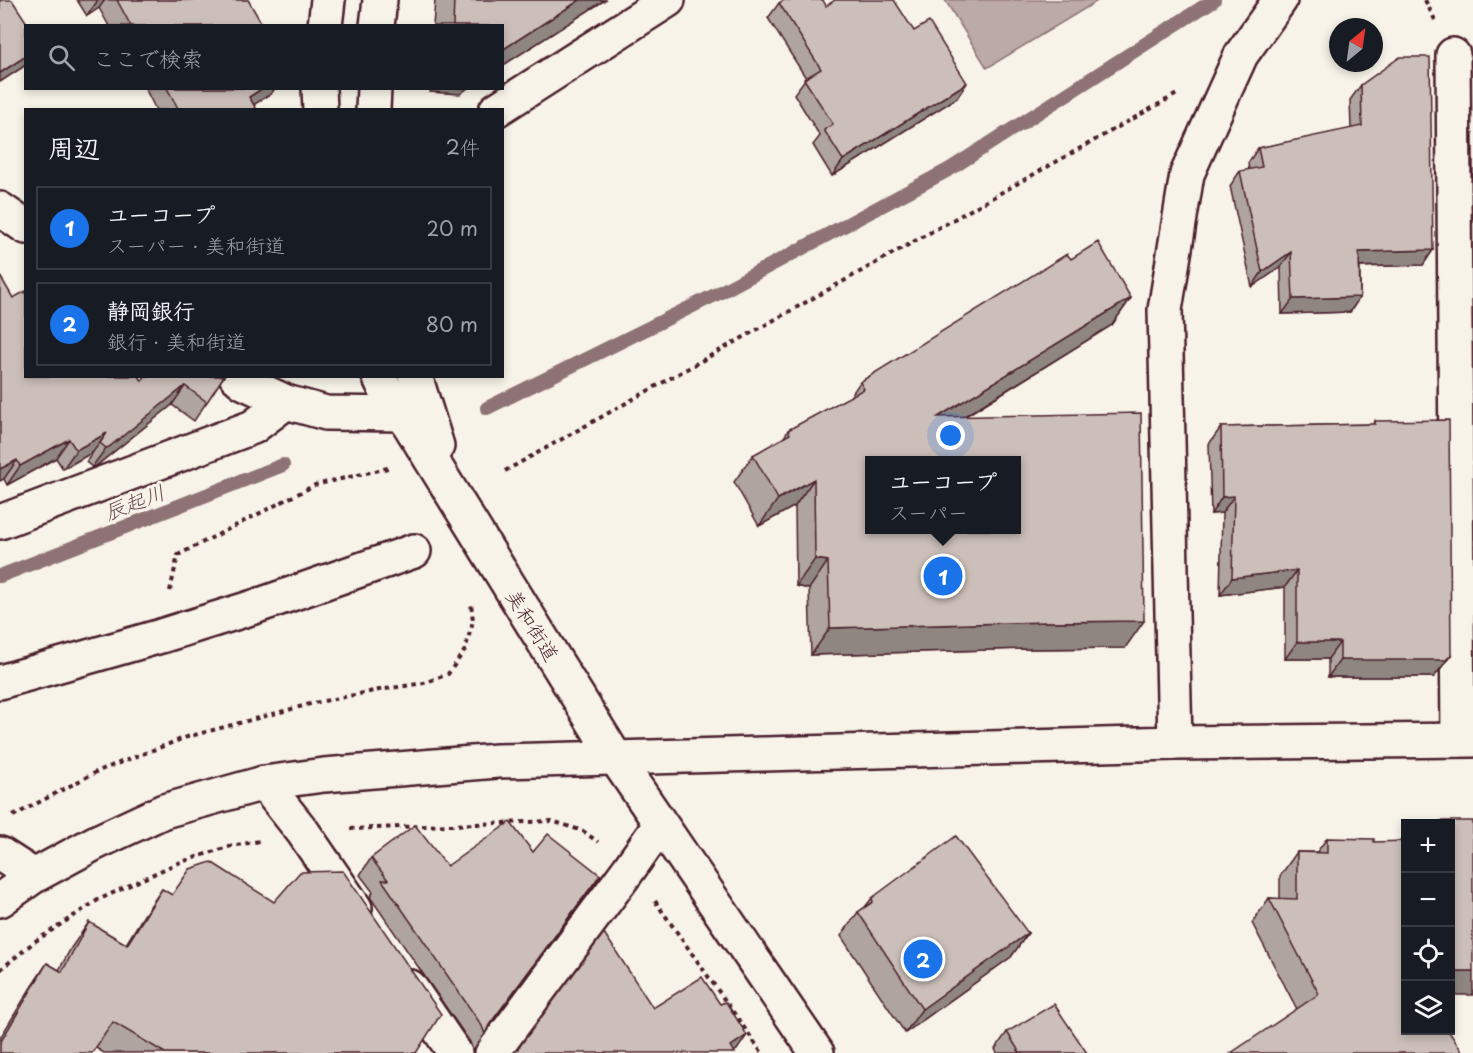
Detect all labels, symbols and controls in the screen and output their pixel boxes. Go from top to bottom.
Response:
north arrow [1329,18,1383,72]
search box [24,24,504,90]
icon: search [45,41,78,74]
text: ここで検索 [93,41,203,74]
text: 周辺 [48,128,100,167]
text: 2件 [446,132,480,162]
text: ユーコープ [107,197,215,230]
text: 1 [65,213,74,243]
text: 20 m [426,213,478,243]
text: スーパー · 美和街道 [107,230,285,260]
text: 静岡銀行 [107,293,195,326]
text: 2 [62,309,77,339]
text: 80 m [426,309,478,339]
text: 銀行 · 美和街道 [107,326,246,356]
your location [936,421,965,450]
popup [865,456,1021,534]
text: ユーコープ [889,464,997,497]
water label: 辰起川 [99,475,169,527]
text: スーパー [889,497,968,527]
pin: 1 [924,554,962,598]
street label: 美和街道 [499,583,567,667]
map controls [1401,819,1455,1035]
button: + [1401,819,1455,873]
button: − [1401,873,1455,927]
button: locate [1401,927,1455,981]
pin: 2 [904,936,942,982]
button: layers [1401,981,1455,1035]

